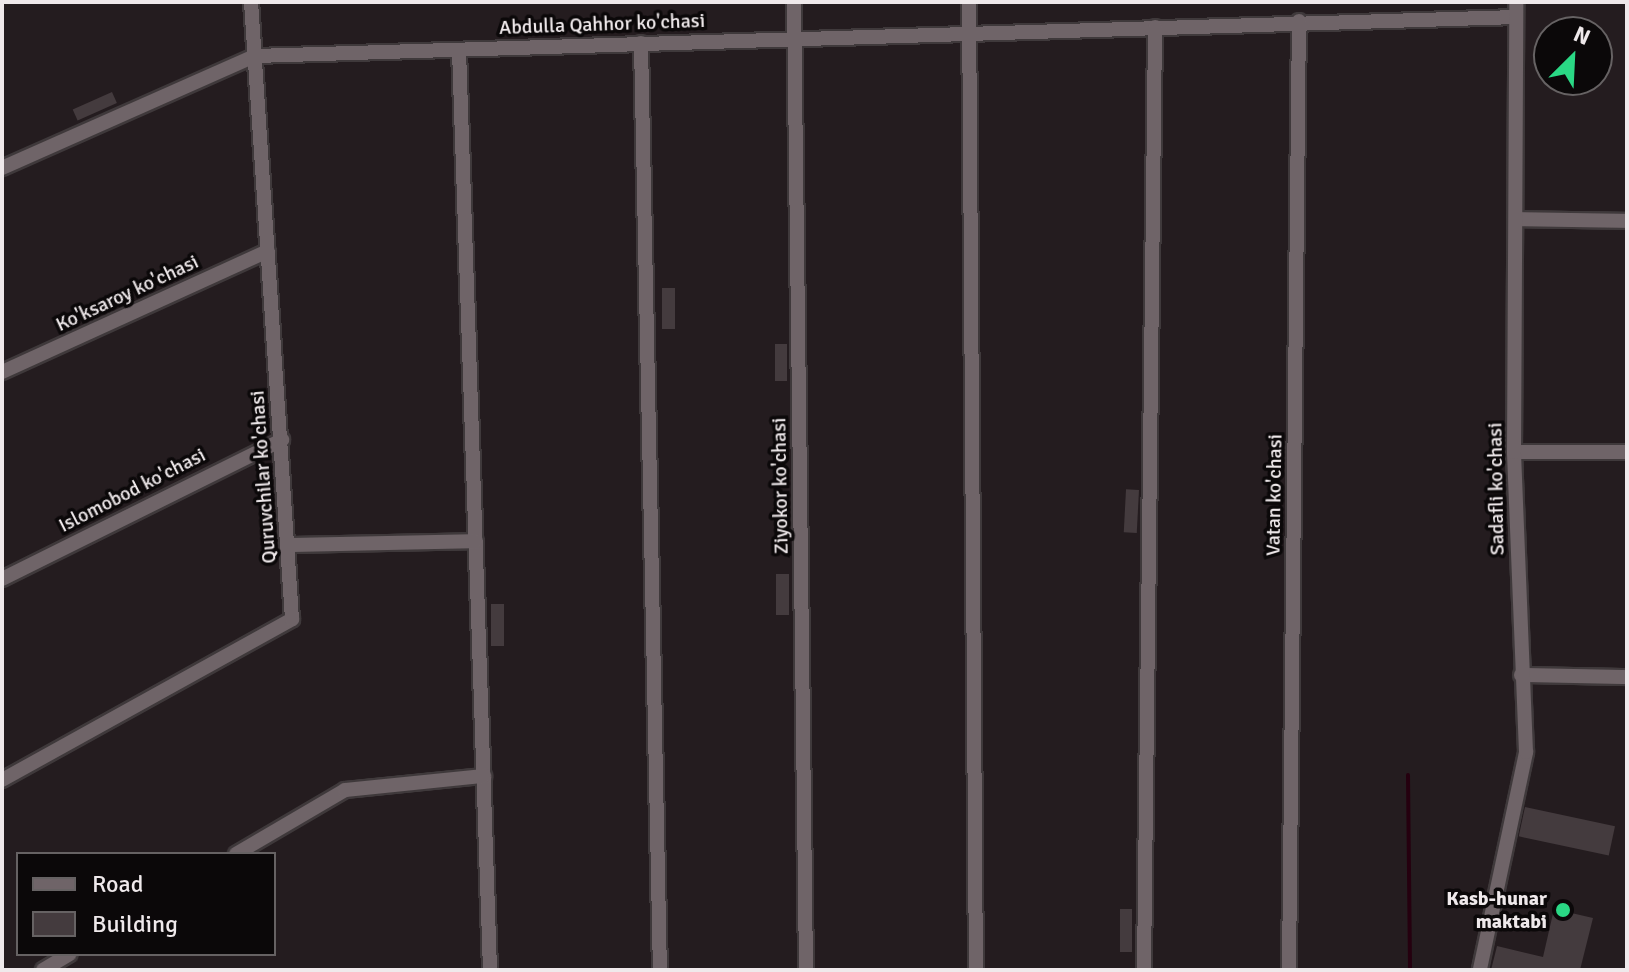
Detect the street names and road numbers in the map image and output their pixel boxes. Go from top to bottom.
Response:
street label: Abdulla Qahhor ko'chasi [499,8,705,40]
street label: Ko'ksaroy ko'chasi [52,249,202,337]
street label: Quruvchilar ko'chasi [245,390,281,564]
street label: Ziyokor ko'chasi [767,418,793,554]
street label: Sadafli ko'chasi [1483,422,1509,556]
street label: Vatan ko'chasi [1261,434,1287,556]
street label: Islomobod ko'chasi [54,443,210,537]

